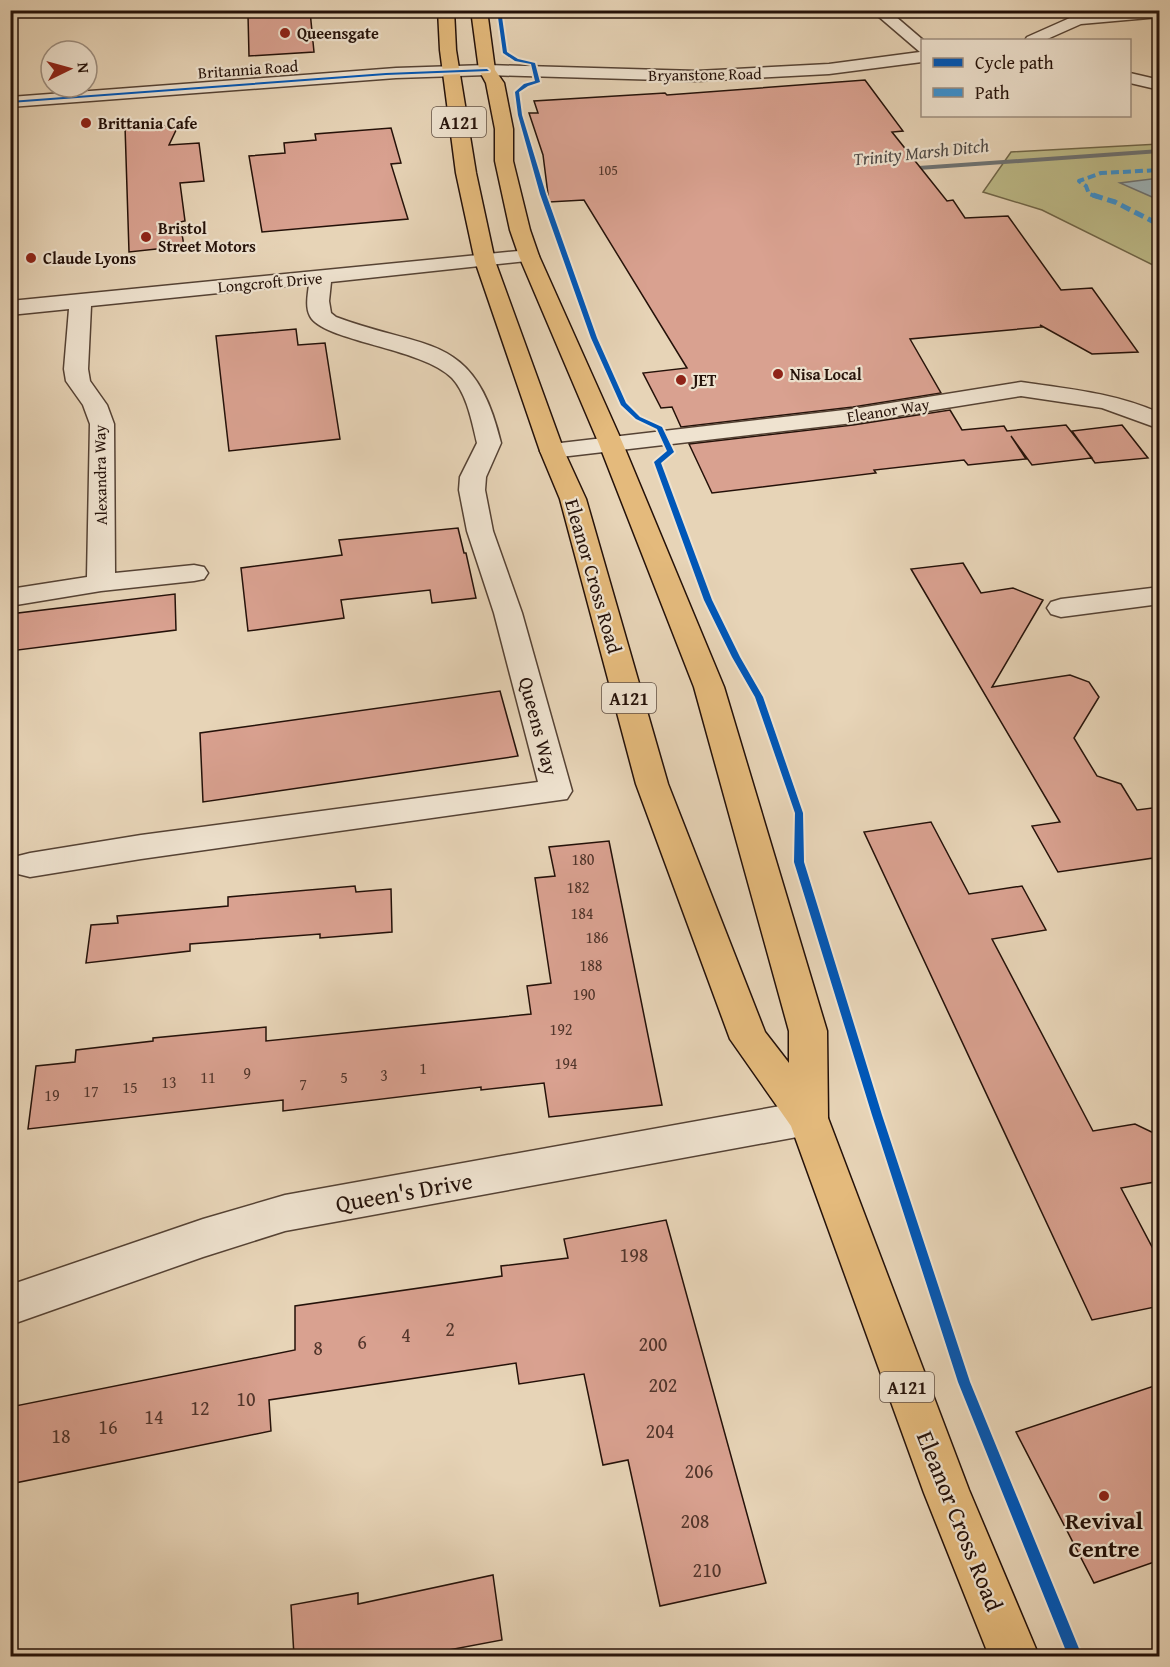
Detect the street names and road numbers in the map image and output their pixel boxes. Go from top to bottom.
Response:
street label: Britannia Road [197,53,299,84]
street label: Bryanstone Road [648,61,762,87]
road number: A121 [432,107,486,137]
street label: Longcroft Drive [217,265,323,299]
street label: Eleanor Way [845,392,931,428]
street label: Alexandra Way [87,424,113,526]
street label: Eleanor Cross Road [558,495,630,657]
street label: Queens Way [512,673,566,779]
road number: A121 [602,683,656,713]
street label: Queen's Drive [333,1163,475,1221]
road number: A121 [880,1372,934,1402]
street label: Eleanor Cross Road [908,1426,1012,1617]

